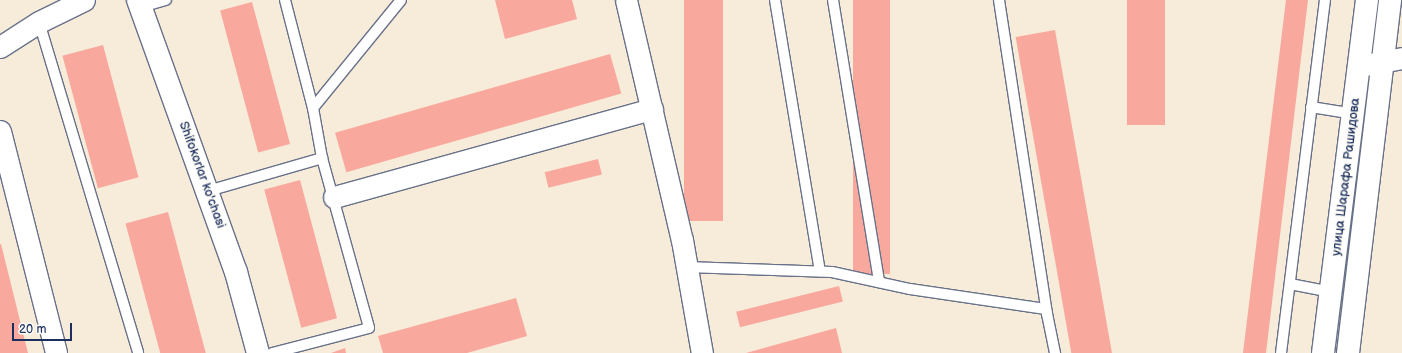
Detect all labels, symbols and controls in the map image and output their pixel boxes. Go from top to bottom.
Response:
street label: улица Шарафа Рашидова [1329,97,1363,257]
street label: Shifokorlar ko'chasi [175,119,229,231]
scale bar [14,315,74,341]
text: 20 m [19,322,46,337]

